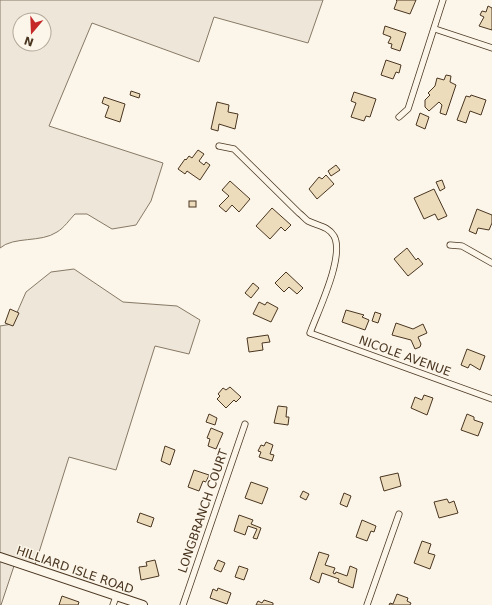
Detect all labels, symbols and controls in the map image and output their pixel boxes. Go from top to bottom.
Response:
north arrow [12,12,52,52]
text: N [22,33,35,49]
street label: NICOLE AVENUE [357,333,453,379]
street label: LONGBRANCH COURT [175,447,231,575]
street label: HILLIARD ISLE ROAD [14,543,136,597]

